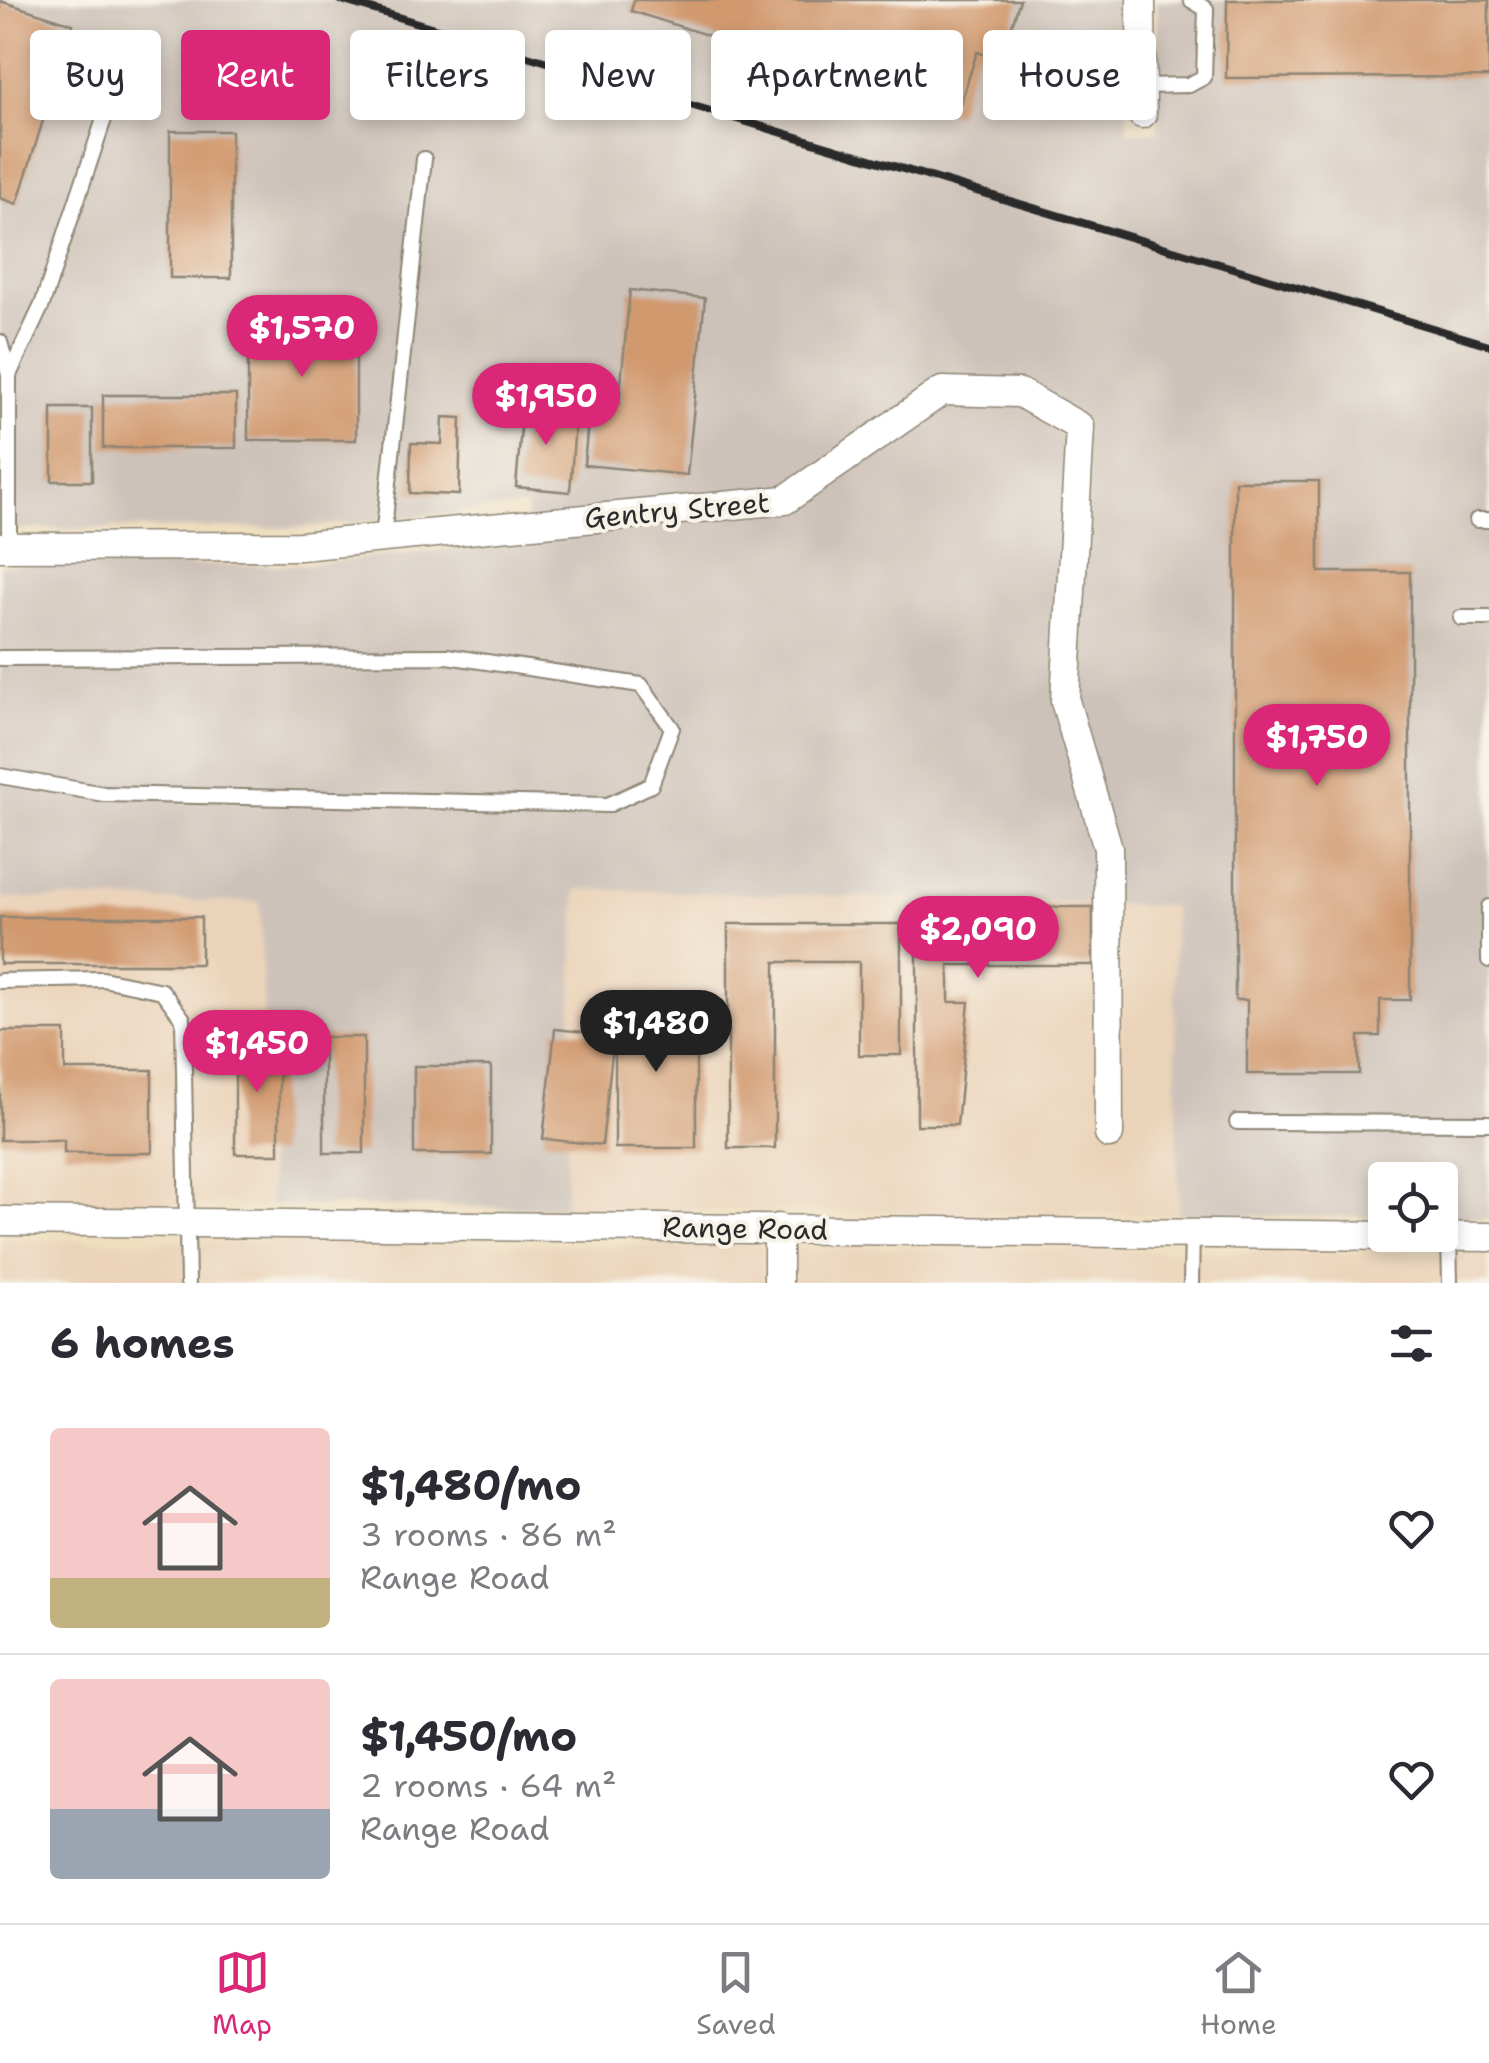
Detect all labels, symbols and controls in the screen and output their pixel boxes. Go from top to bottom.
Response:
chip: Buy [30,30,161,120]
chip: Rent [181,30,330,120]
chip: Filters [350,30,525,120]
chip: New [545,30,691,120]
chip: Apartment [711,30,963,120]
chip: House [983,30,1156,120]
pin: $1,570 [221,295,383,380]
text: $1,570 [249,306,355,349]
pin: $1,950 [465,363,627,448]
text: $1,950 [494,374,598,417]
street label: Gentry Street [583,483,771,537]
pin: $1,750 [1236,704,1398,789]
text: $1,750 [1265,715,1369,758]
pin: $2,090 [897,896,1059,981]
text: $2,090 [919,907,1037,950]
pin: $1,480 [575,990,737,1075]
text: $1,480 [602,1001,710,1044]
pin: $1,450 [176,1010,338,1095]
text: $1,450 [205,1021,309,1064]
map controls [1368,1162,1458,1252]
button: locate [1368,1162,1458,1252]
street label: Range Road [662,1208,828,1248]
text: 6 homes [50,1315,235,1371]
icon: filters [1384,1316,1439,1371]
text: $1,480/mo [360,1457,581,1513]
icon: home [130,1468,250,1588]
icon: heart [1384,1501,1439,1556]
text: 3 rooms · 86 m² [360,1513,617,1556]
text: Range Road [360,1556,549,1599]
text: $1,450/mo [360,1708,577,1764]
icon: home [130,1719,250,1839]
icon: heart [1384,1752,1439,1807]
text: 2 rooms · 64 m² [360,1764,616,1807]
text: Range Road [360,1807,549,1850]
tab: Map [212,1945,272,2043]
tab: Saved [696,1945,776,2043]
tab: Home [1200,1945,1277,2043]

